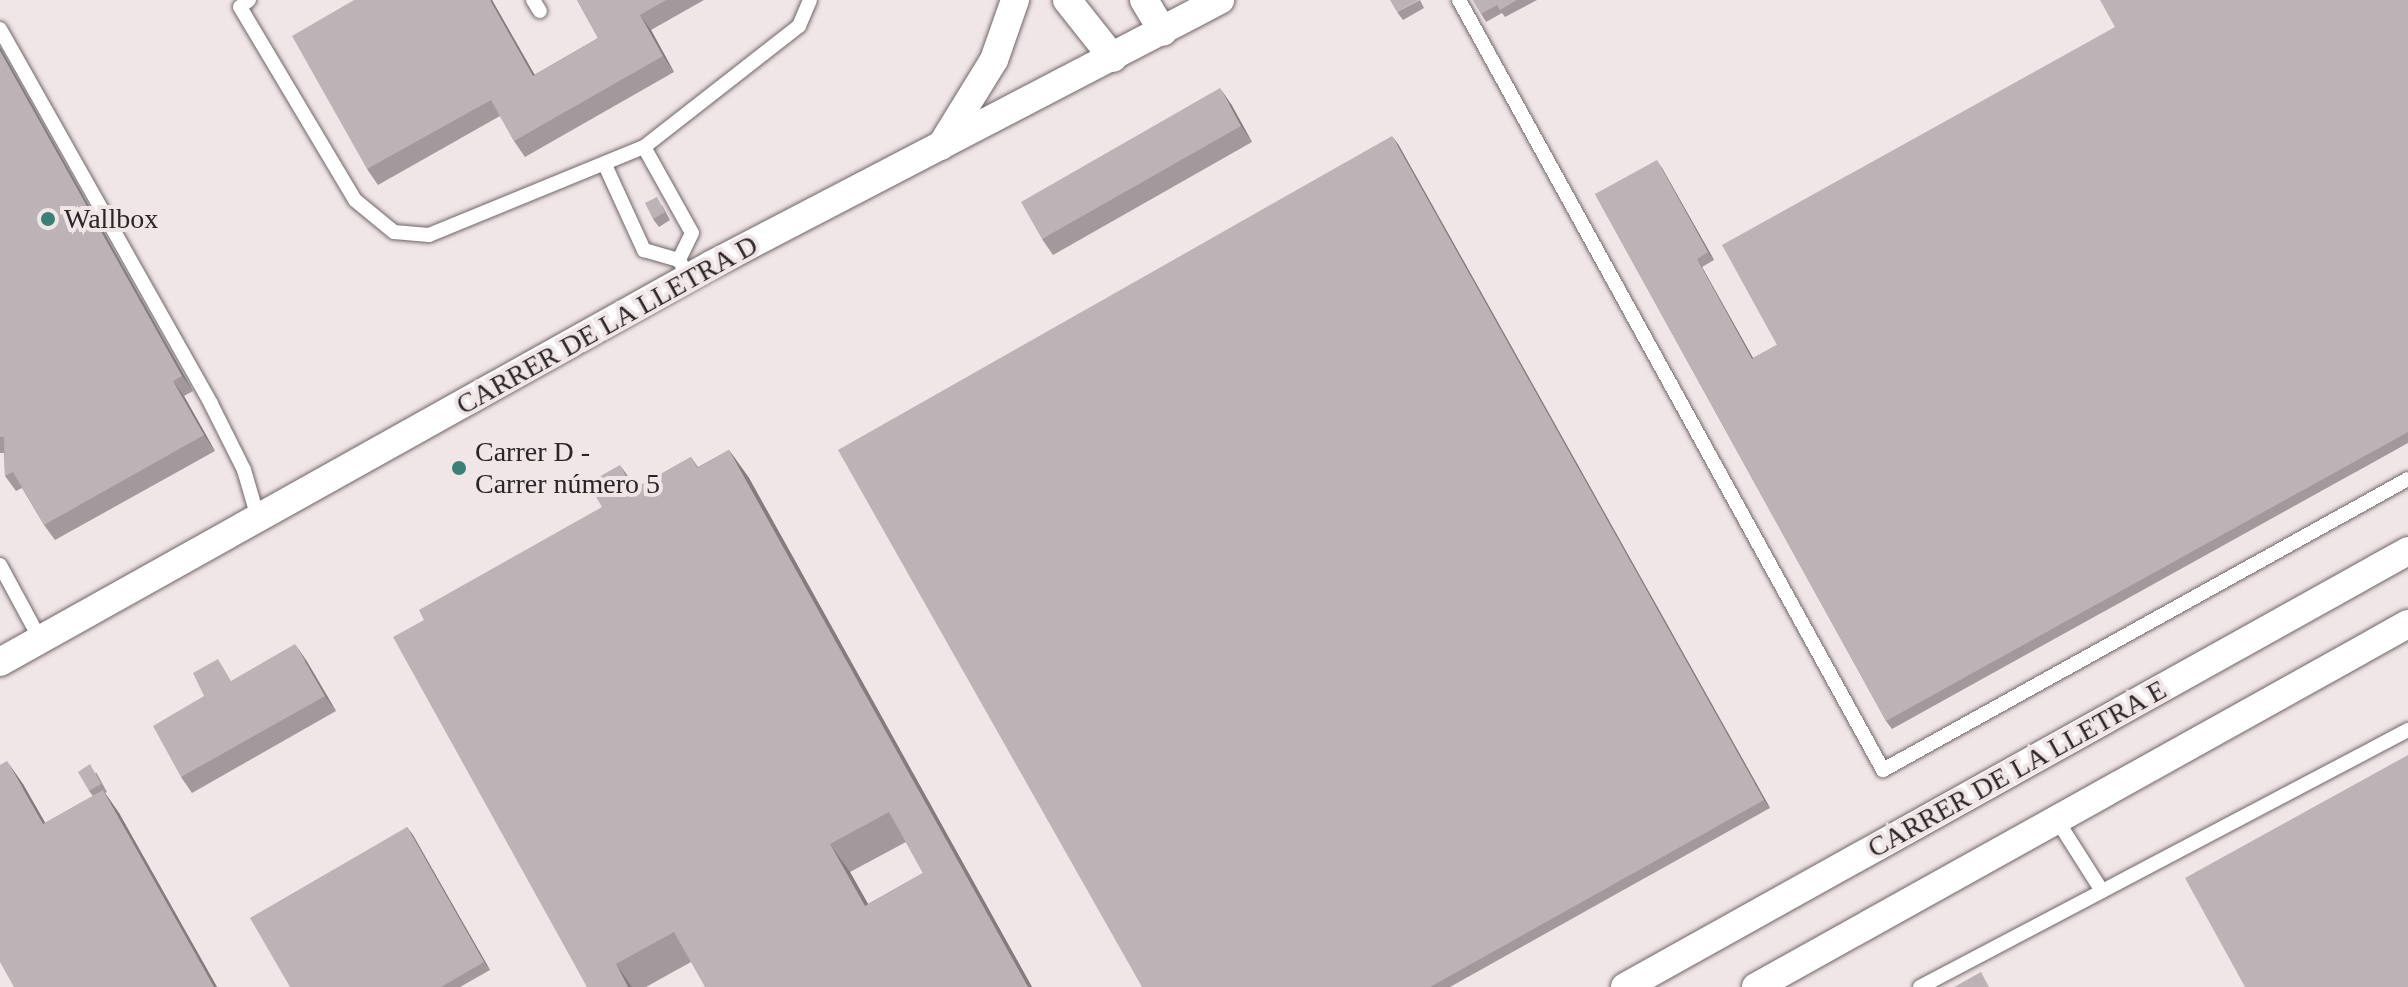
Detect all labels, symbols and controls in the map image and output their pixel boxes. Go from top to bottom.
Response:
place label: Wallbox [64,202,158,236]
marker: Wallbox [39,210,57,228]
street label: CARRER DE LA LLETRA D [449,227,765,423]
place label: Carrer D - Carrer número 5 [475,435,660,501]
marker: Carrer D - Carrer número 5 [450,459,468,477]
street label: CARRER DE LA LLETRA E [1861,672,2173,866]

